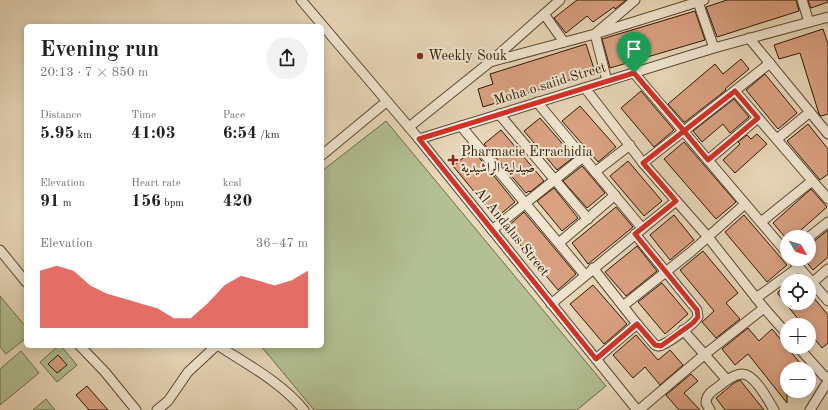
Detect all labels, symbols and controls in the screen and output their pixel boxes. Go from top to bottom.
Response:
pin [617,32,651,73]
button: share [266,37,308,79]
icon: arrive [623,38,645,60]
text: Evening run [40,39,159,61]
place label: Weekly Souk [428,49,507,63]
marker: Weekly Souk [415,51,425,61]
street label: Moha o saiid Street [492,60,608,108]
text: 20:13 · 7 × 850 m [40,66,148,79]
text: Distance [40,110,81,121]
text: Time [131,110,156,121]
text: Pace [223,110,245,121]
text: 5.95 [40,125,74,142]
text: 41:03 [131,125,176,142]
text: 6:54 [223,125,257,142]
text: km [74,130,92,141]
text: /km [257,130,279,141]
place label: Pharmacie Errachidia صيدلية الراشيدية [461,145,593,176]
marker: Pharmacie Errachidia صيدلية الراشيدية [448,155,458,165]
text: Elevation [40,178,85,189]
text: Heart rate [131,178,181,189]
text: kcal [223,178,242,189]
street label: Al Andalus Street [472,185,552,279]
text: 91 [40,193,60,210]
text: 156 [131,193,161,210]
text: 420 [223,193,252,210]
text: m [60,198,72,209]
text: bpm [161,198,184,209]
north arrow [780,230,816,266]
map controls [780,230,816,398]
text: Elevation [40,237,93,250]
text: 36–47 m [256,237,308,250]
button: locate [780,274,816,310]
button: + [780,318,816,354]
button: − [780,362,816,398]

